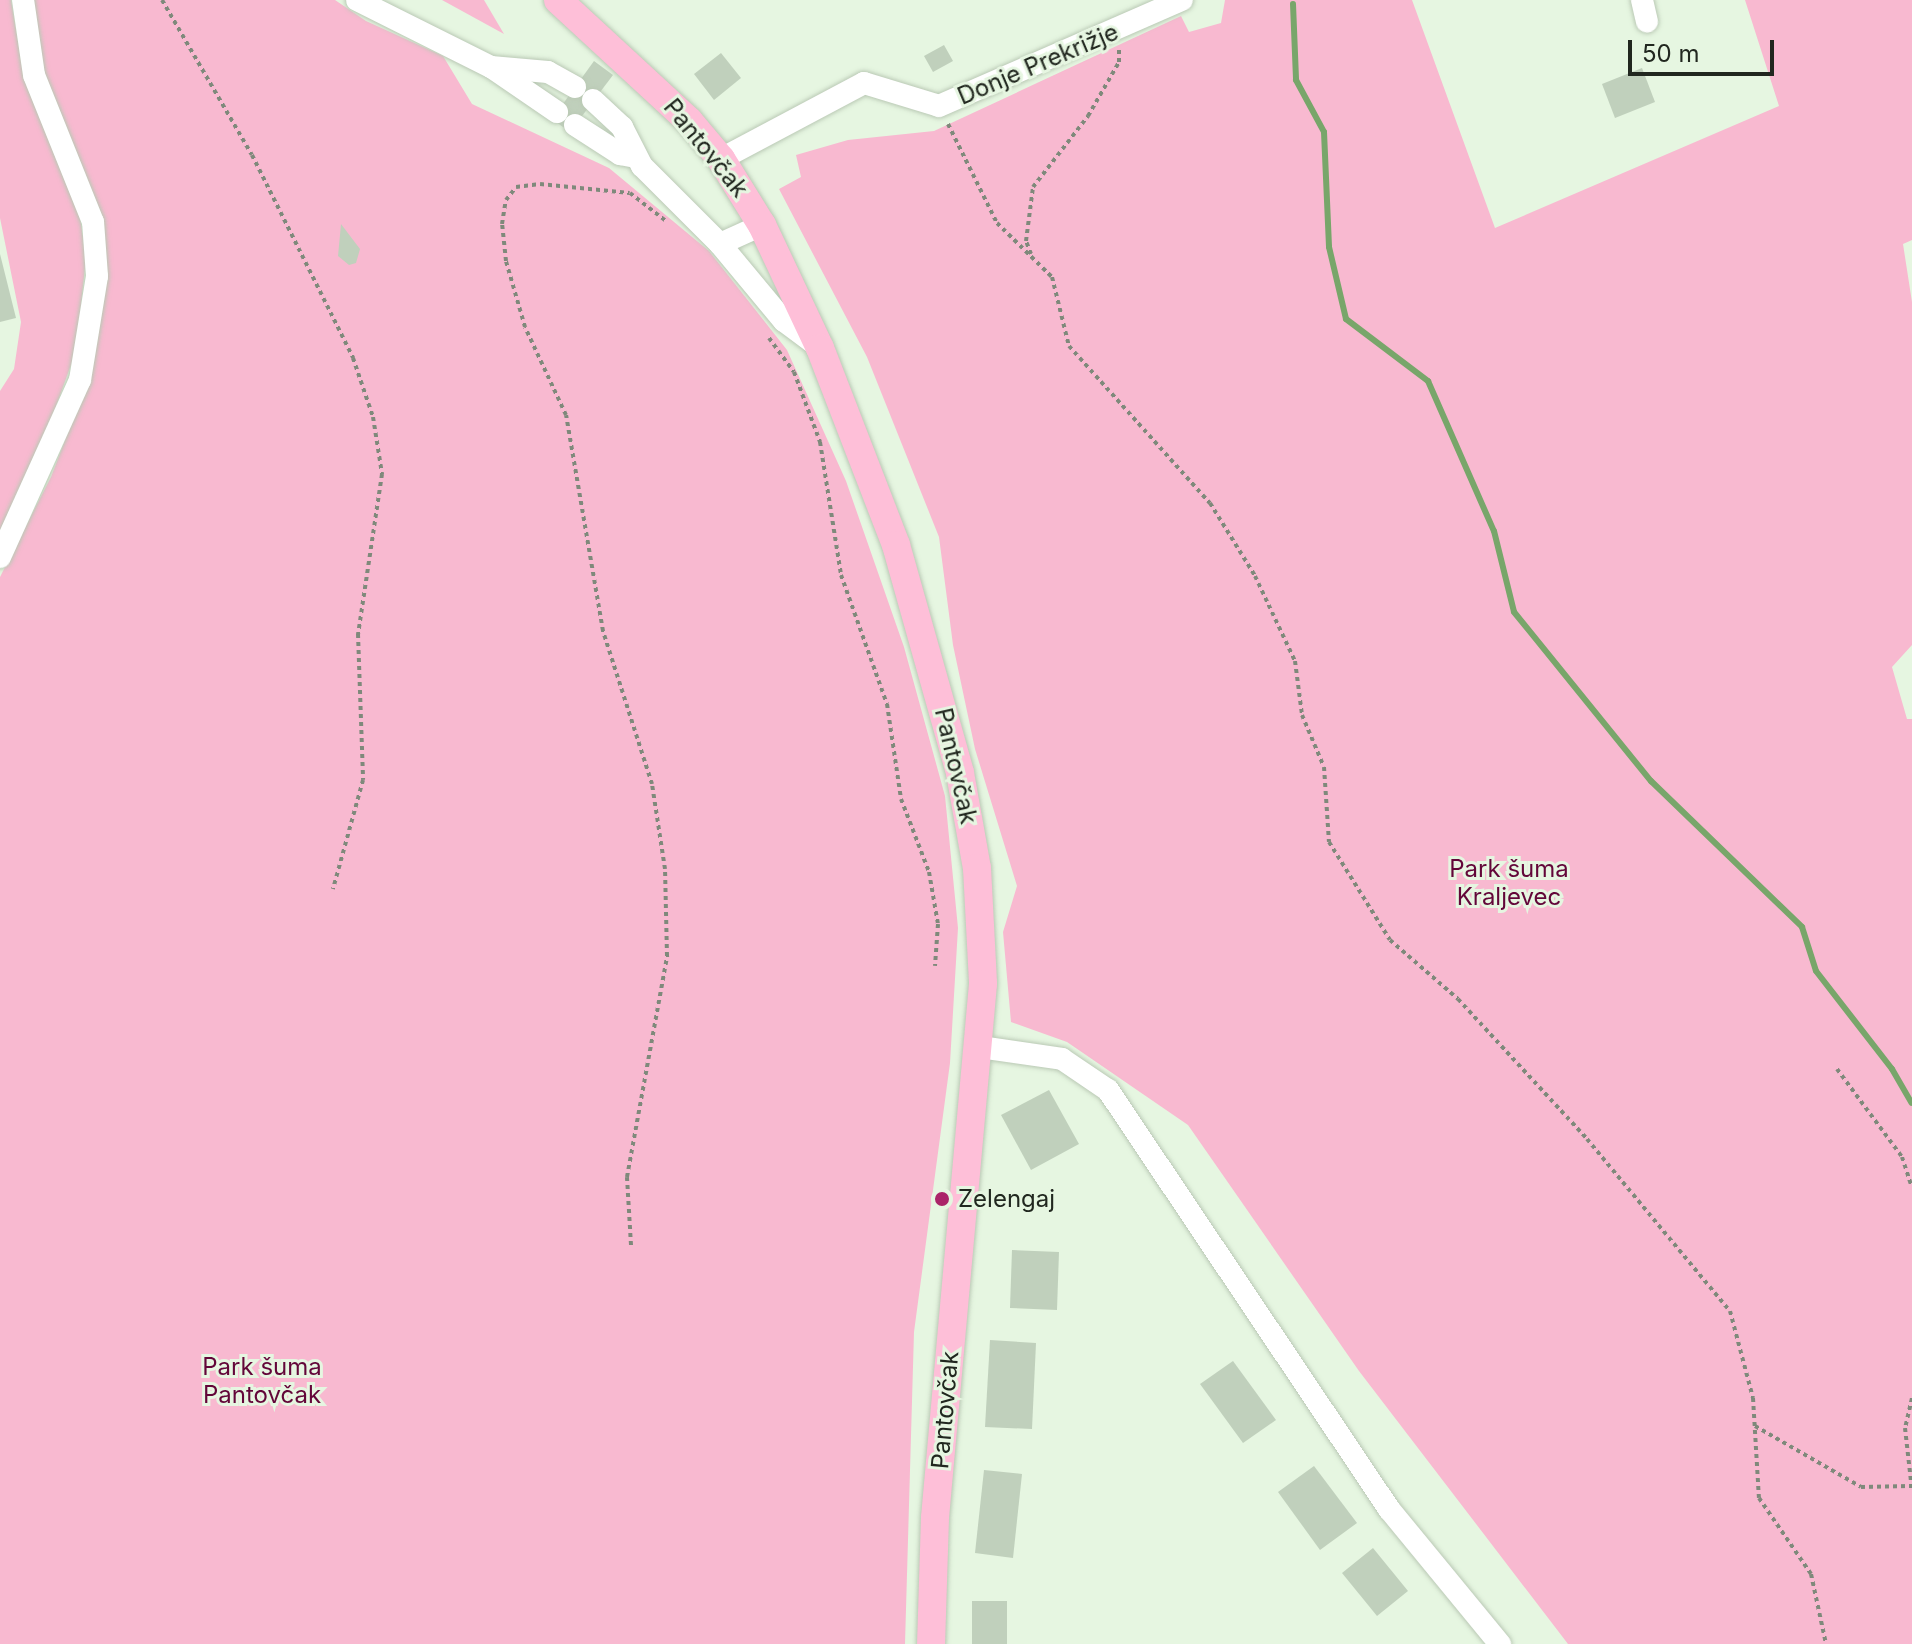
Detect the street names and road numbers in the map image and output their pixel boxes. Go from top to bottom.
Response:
street label: Donje Prekrižje [953,17,1123,111]
street label: Pantovčak [658,93,754,203]
street label: Pantovčak [929,705,983,827]
street label: Pantovčak [926,1350,964,1470]

